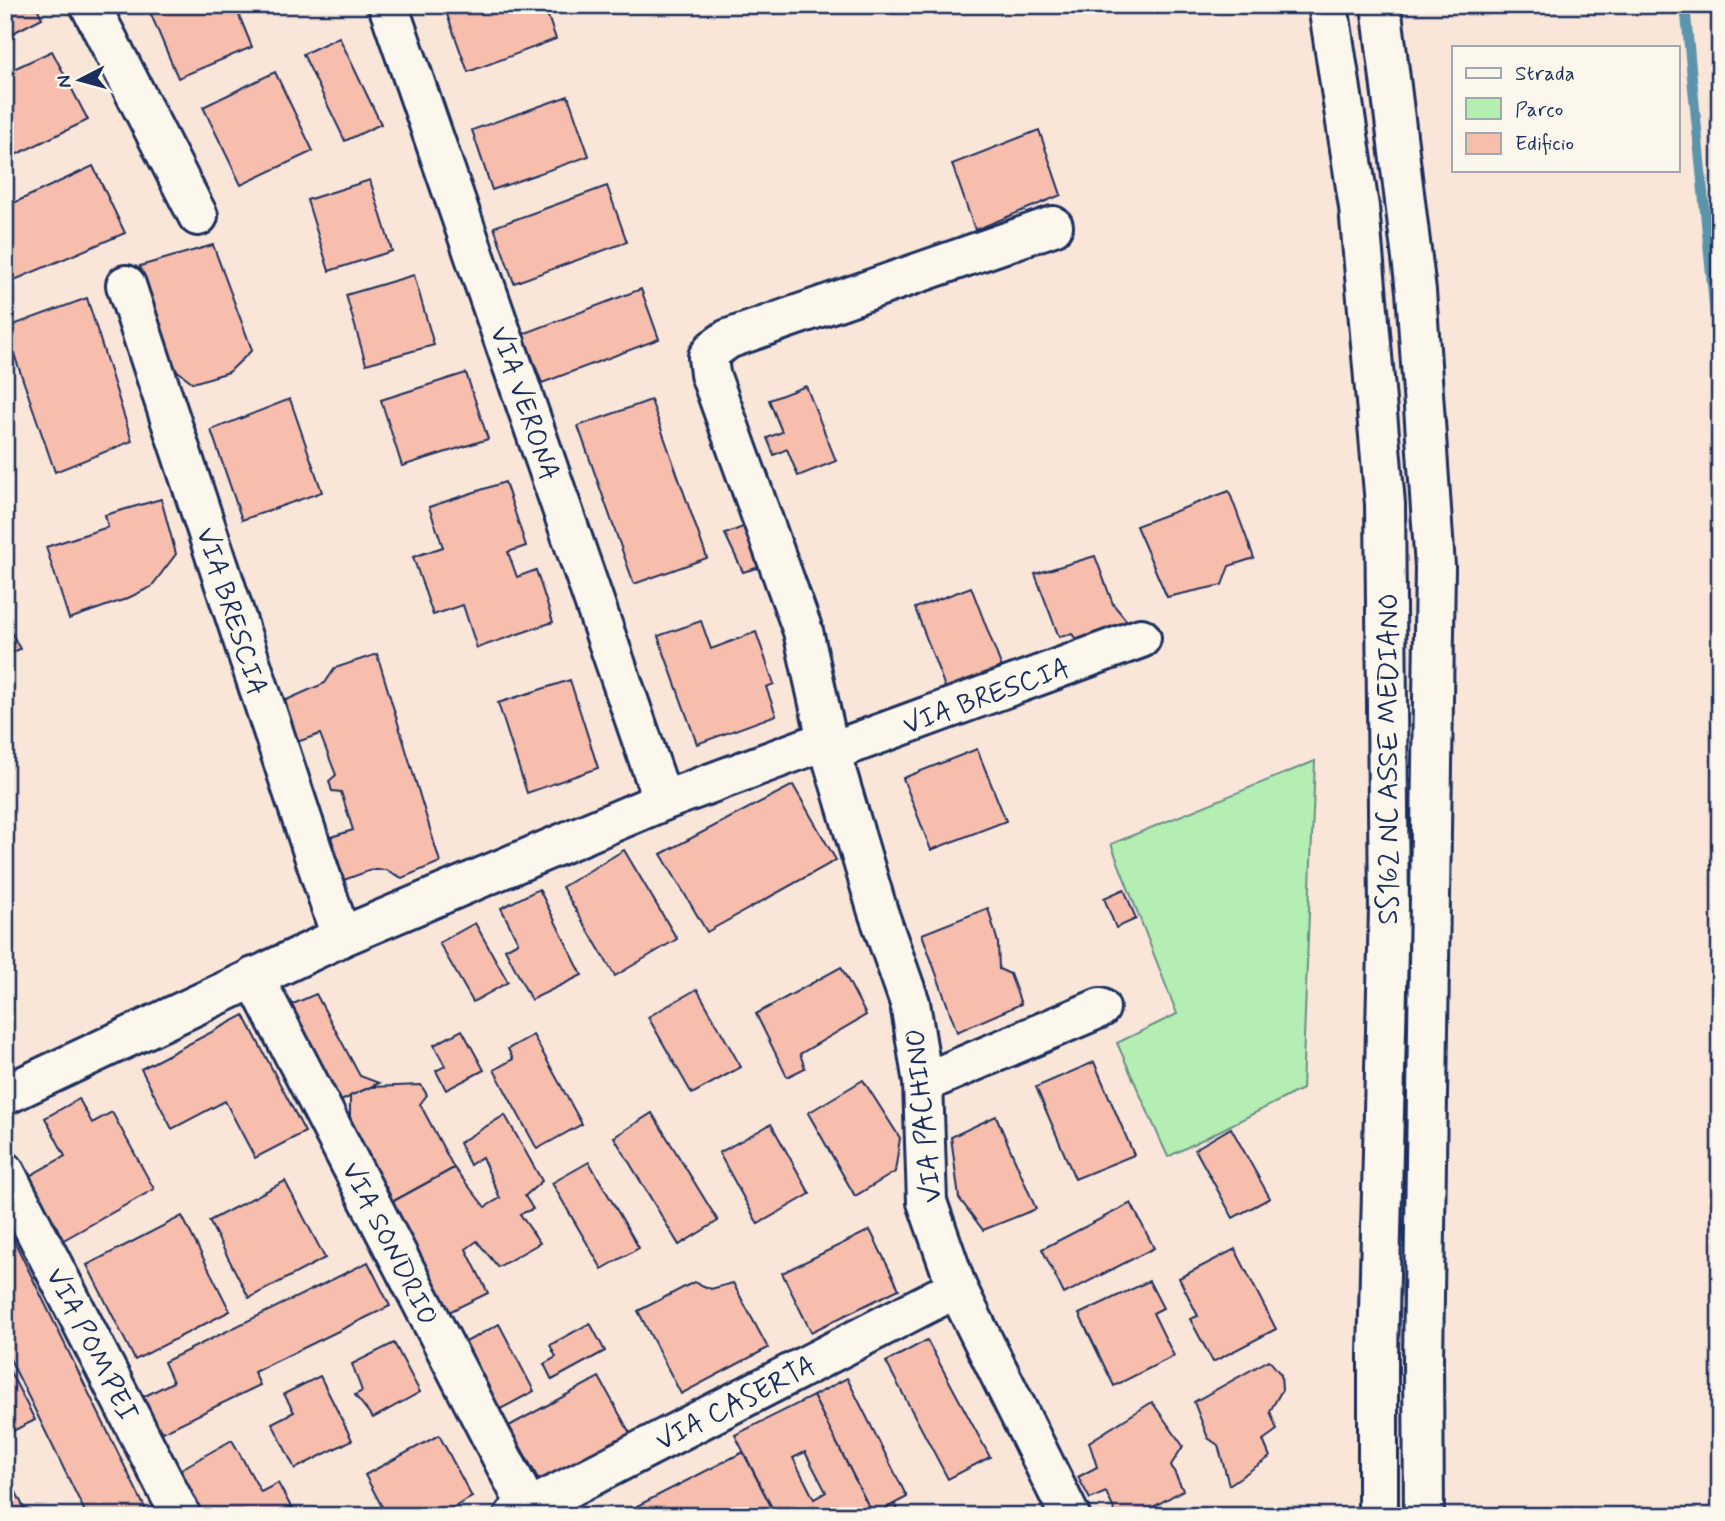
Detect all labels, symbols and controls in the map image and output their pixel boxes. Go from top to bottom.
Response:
north arrow [46,46,116,116]
legend [1452,46,1680,172]
text: Strada [1515,60,1575,88]
text: N [51,74,78,89]
text: Parco [1515,96,1563,124]
text: Edificio [1515,130,1574,158]
street label: VIA VERONA [480,321,567,486]
street label: VIA BRESCIA [186,523,275,701]
street label: SS162 NC ASSE MEDIANO [1371,593,1408,925]
street label: VIA BRESCIA [898,650,1076,745]
street label: VIA PACHINO [897,1027,952,1205]
street label: VIA SONDRIO [332,1156,446,1332]
street label: VIA POMPEI [36,1262,145,1429]
street label: VIA CASERTA [650,1348,823,1461]

